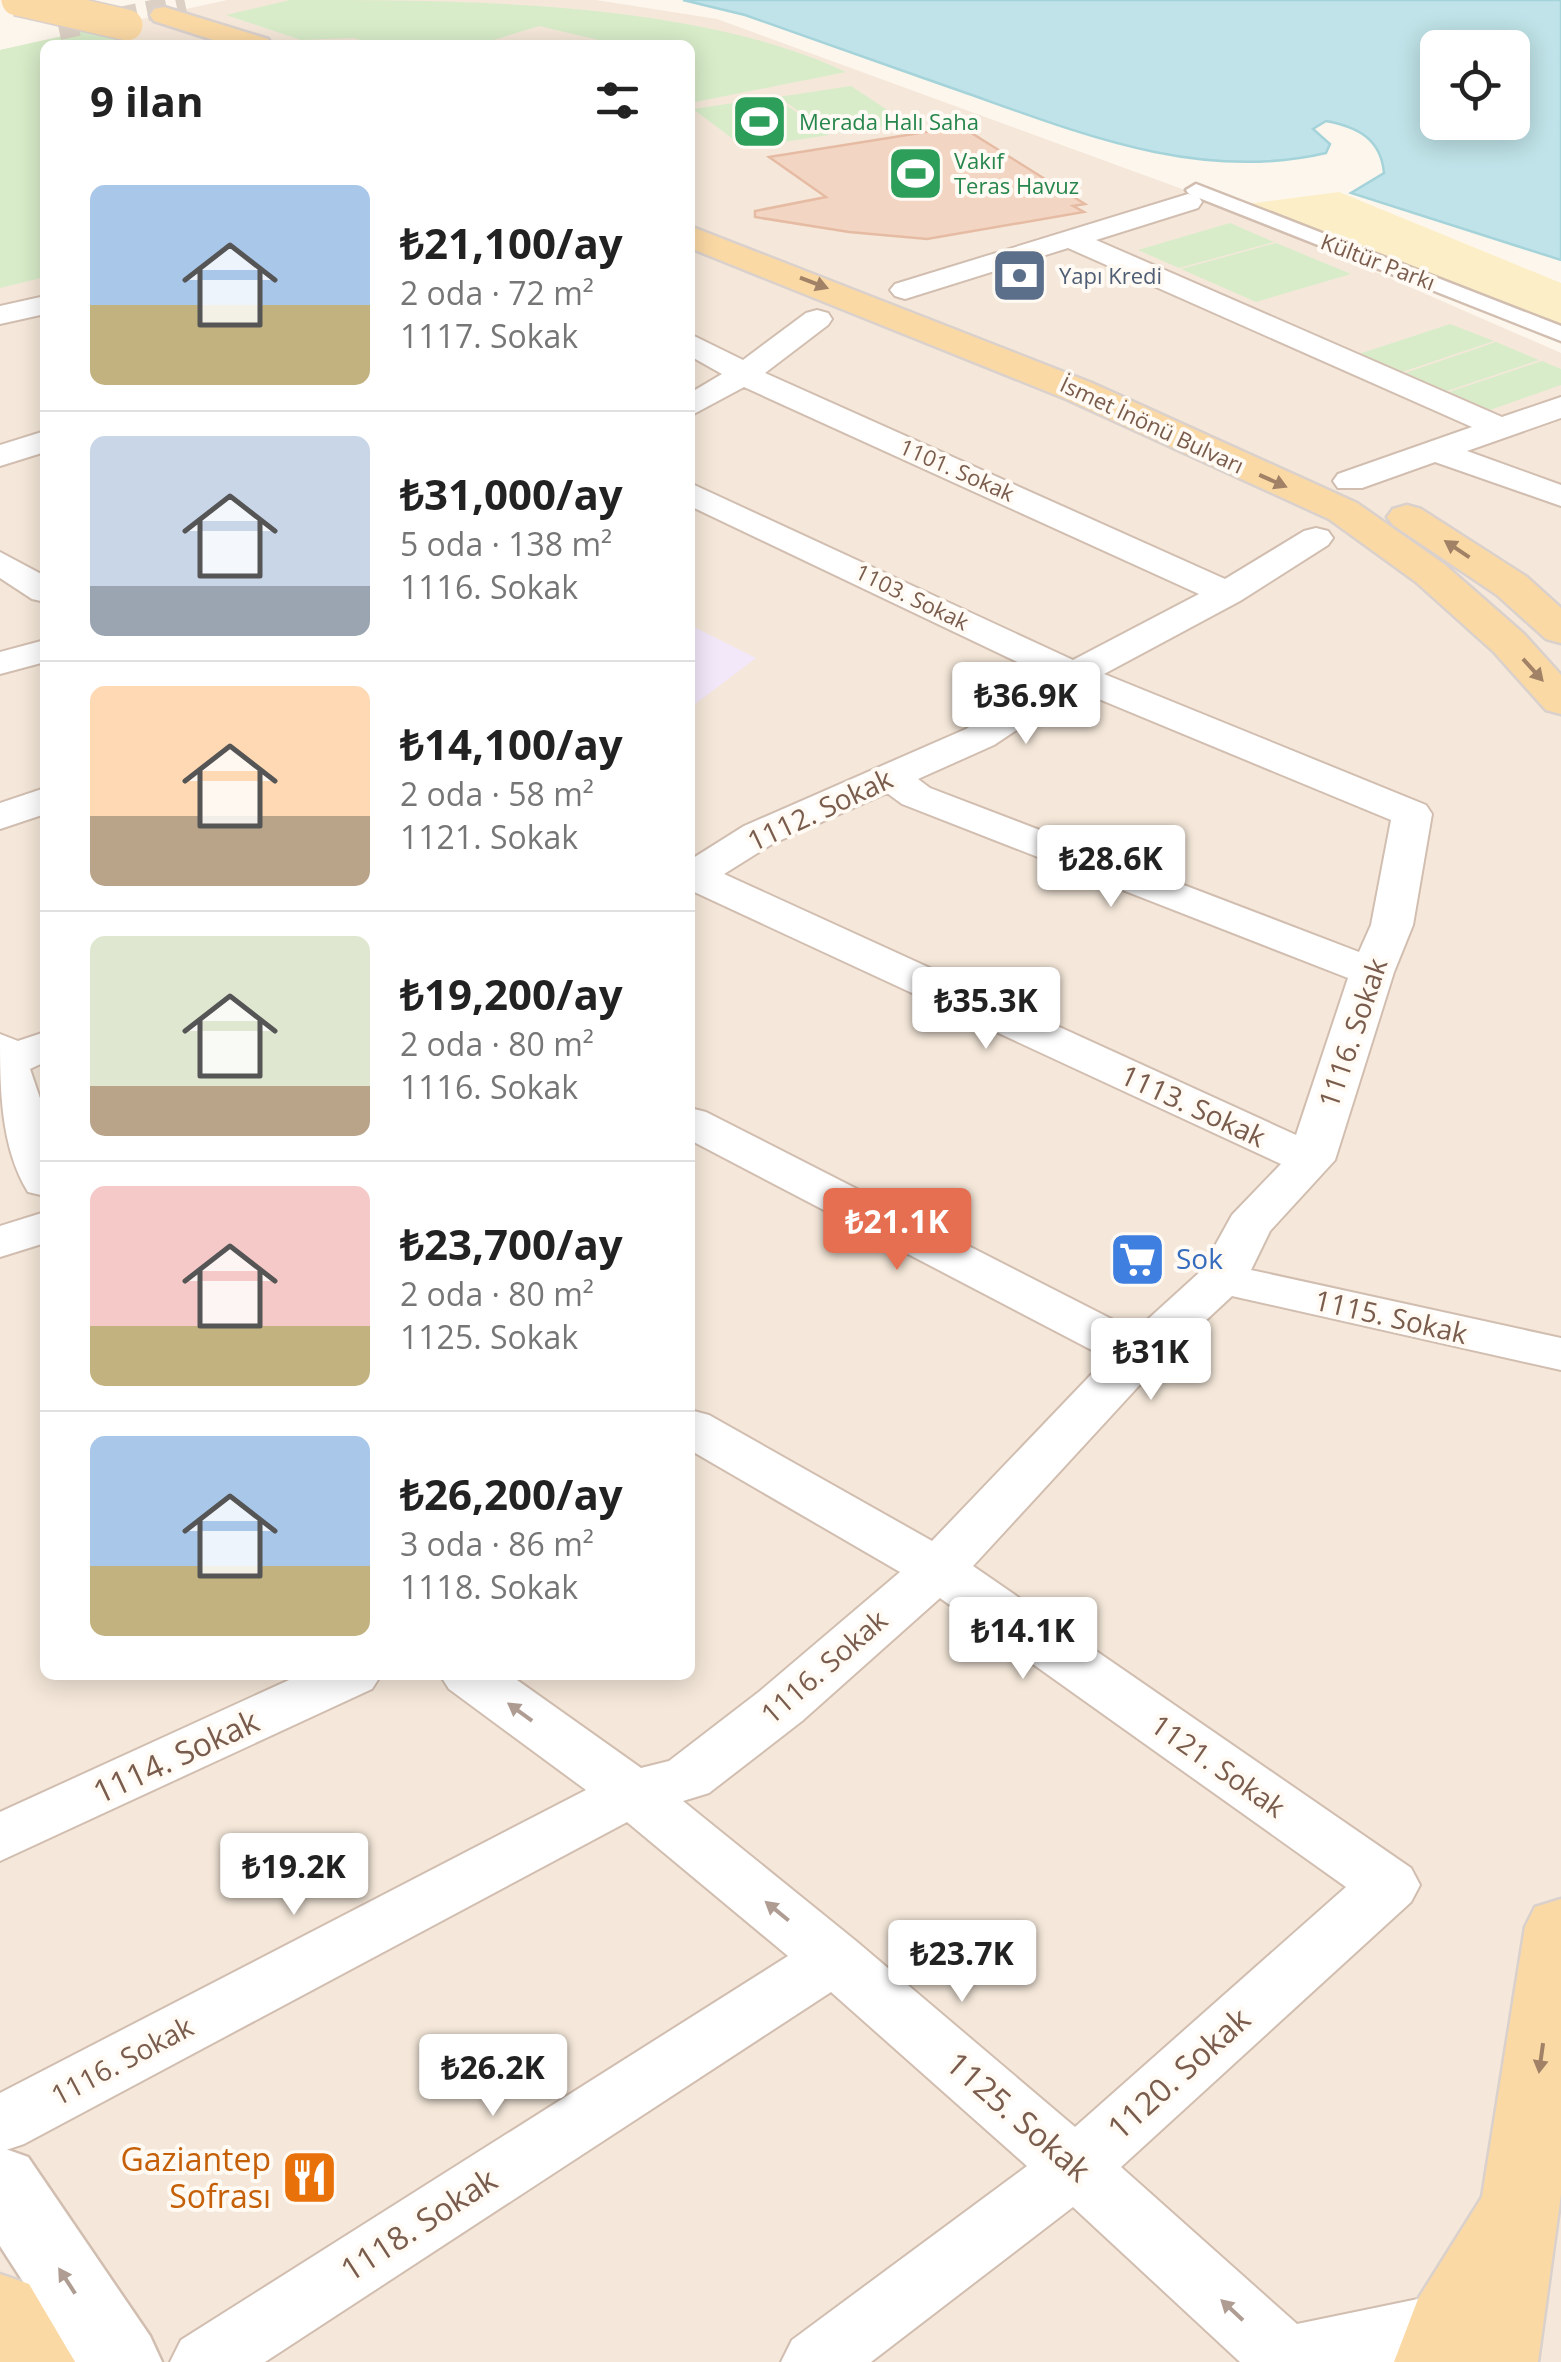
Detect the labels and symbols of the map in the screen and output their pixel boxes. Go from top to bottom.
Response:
sports icon: Merada Halı Saha [730,92,790,152]
place label: Merada Halı Saha [799,106,979,136]
sports icon: Vakıf Teras Havuz [885,144,945,204]
place label: Vakıf Teras Havuz [954,145,1079,200]
street label: Kültür Parkı [1317,226,1440,297]
bank icon: Yapı Kredi [990,246,1050,306]
place label: Yapı Kredi [1059,260,1162,290]
one-way arrow [799,276,829,291]
street label: İsmet İnönü Bulvarı [1056,368,1249,480]
street label: 1101. Sokak [895,430,1020,508]
one-way arrow [1258,473,1288,489]
one-way arrow [1443,540,1471,559]
street label: 1103. Sokak [851,556,974,637]
one-way arrow [1521,658,1544,682]
pin: ₺36.9K [945,662,1107,747]
street label: 1112. Sokak [741,759,898,859]
pin: ₺28.6K [1030,825,1192,910]
street label: 1116. Sokak [1309,953,1395,1113]
pin: ₺35.3K [905,967,1067,1052]
street label: 1113. Sokak [1115,1055,1272,1155]
pin: ₺21.1K [816,1188,978,1273]
supermarket icon: Sok [1107,1229,1167,1289]
place label: Sok [1176,1239,1223,1277]
street label: 1115. Sokak [1311,1280,1472,1352]
pin: ₺31K [1092,1318,1210,1403]
pin: ₺14.1K [942,1597,1104,1682]
street label: 1116. Sokak [752,1601,895,1732]
street label: 1114. Sokak [86,1698,265,1813]
one-way arrow [507,1703,533,1722]
street label: 1121. Sokak [1144,1705,1294,1826]
pin: ₺19.2K [213,1833,375,1918]
one-way arrow [764,1901,789,1922]
pin: ₺23.7K [881,1920,1043,2005]
street label: 1120. Sokak [1097,1997,1259,2148]
street label: 1116. Sokak [44,2007,200,2113]
pin: ₺26.2K [412,2034,574,2119]
street label: 1125. Sokak [938,2041,1100,2191]
one-way arrow [1533,2042,1549,2074]
place label: Gaziantep Sofrası [121,2137,271,2217]
restaurant icon: Gaziantep Sofrası [280,2148,340,2208]
street label: 1118. Sokak [332,2157,505,2290]
one-way arrow [58,2267,76,2294]
one-way arrow [1220,2299,1245,2321]

